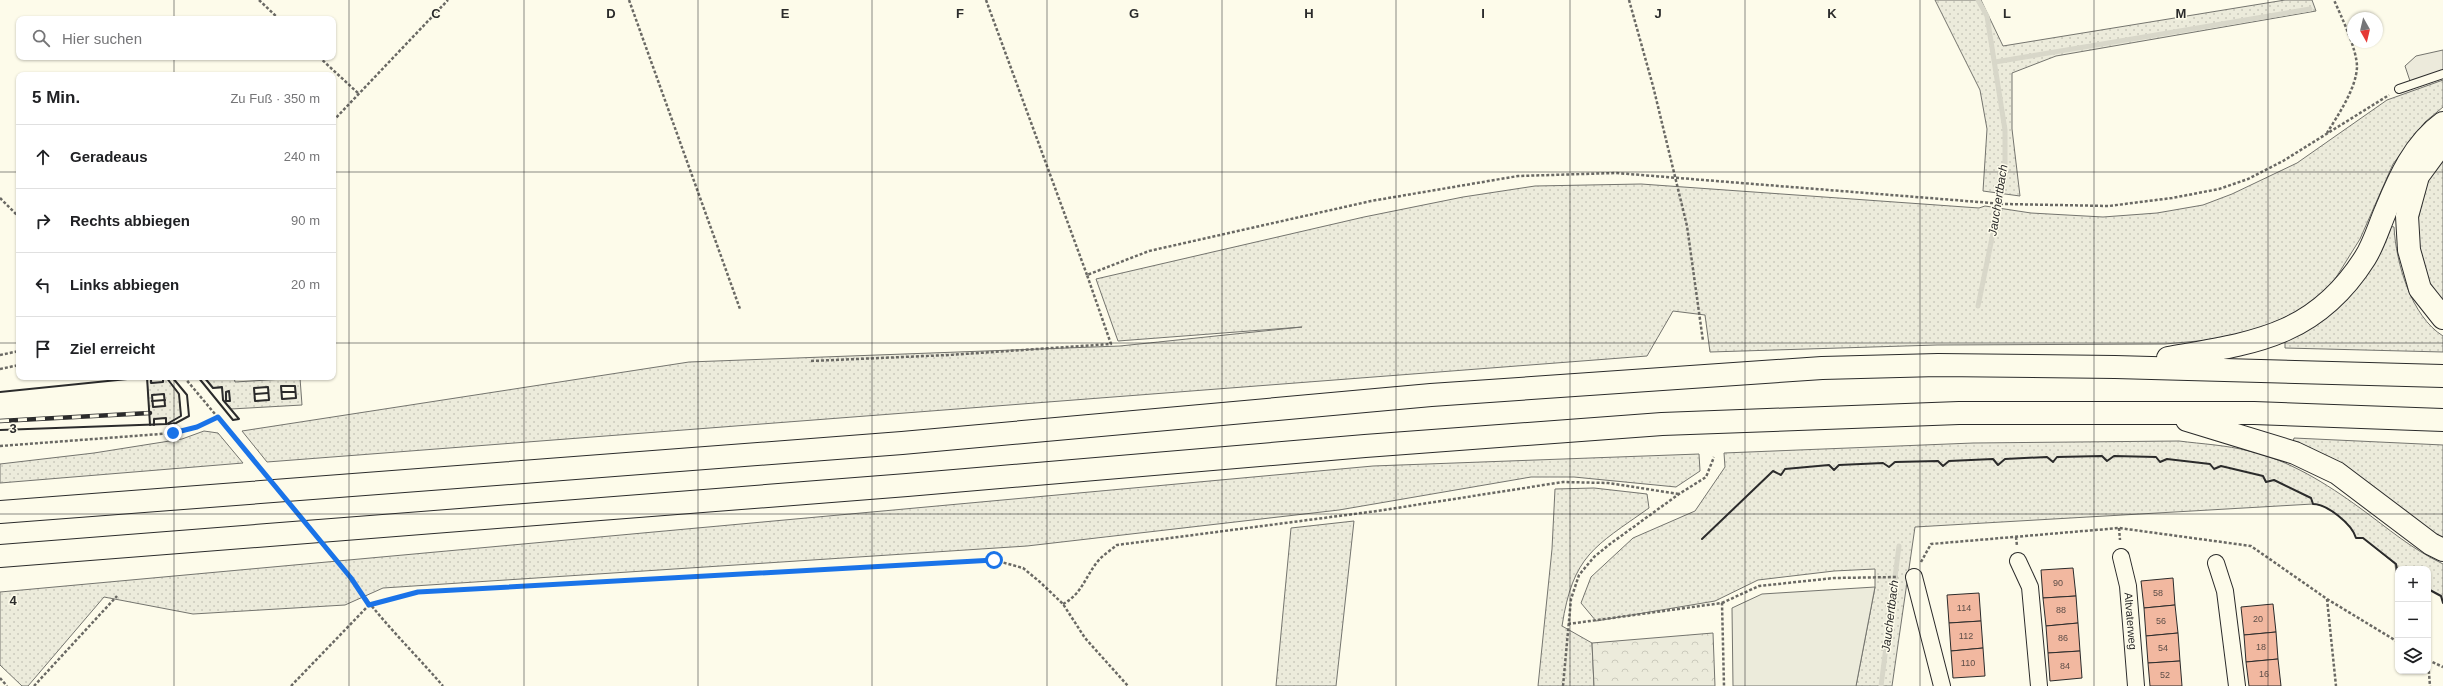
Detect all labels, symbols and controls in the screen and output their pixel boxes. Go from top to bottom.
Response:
text: C [431,6,441,21]
text: D [606,6,616,21]
text: E [781,6,790,21]
text: F [956,6,964,21]
text: G [1129,6,1139,21]
text: H [1304,6,1314,21]
text: I [1481,6,1485,21]
text: J [1654,6,1662,21]
text: K [1827,6,1837,21]
text: L [2003,6,2011,21]
text: M [2176,6,2186,21]
north arrow [2347,12,2383,48]
search box [16,16,336,60]
icon: search [30,27,52,49]
text: Hier suchen [62,30,142,47]
text: 5 Min. [32,88,80,107]
text: Zu Fuß · 350 m [230,91,320,106]
icon: ahead [32,146,54,168]
text: Geradeaus [70,148,148,165]
text: 240 m [284,149,320,164]
water label: Jauchertbach [1985,163,2011,238]
icon: right [32,210,54,232]
text: Rechts abbiegen [70,212,190,229]
text: 90 m [291,213,320,228]
icon: left [32,274,54,296]
text: Links abbiegen [70,276,179,293]
text: 20 m [291,277,320,292]
icon: arrive [32,338,54,360]
text: Ziel erreicht [70,340,155,357]
text: 3 [9,421,17,436]
route end [164,424,182,442]
route start [985,551,1003,569]
map controls [2395,566,2431,674]
button: + [2395,566,2431,602]
house number: 90 [2053,578,2063,588]
water label: Jauchertbach [1879,579,1901,654]
house number: 58 [2153,588,2163,598]
street label: Altvaterweg [2123,592,2139,650]
text: 4 [9,593,17,608]
button: − [2395,602,2431,638]
house number: 114 [1957,603,1971,613]
house number: 88 [2056,605,2066,615]
house number: 20 [2253,614,2263,624]
house number: 56 [2156,616,2166,626]
house number: 112 [1959,631,1973,641]
house number: 86 [2058,633,2068,643]
button: layers [2395,638,2431,674]
house number: 18 [2256,642,2266,652]
house number: 54 [2158,643,2168,653]
house number: 110 [1961,658,1975,668]
house number: 84 [2060,661,2070,671]
house number: 16 [2259,669,2269,679]
house number: 52 [2160,670,2170,680]

